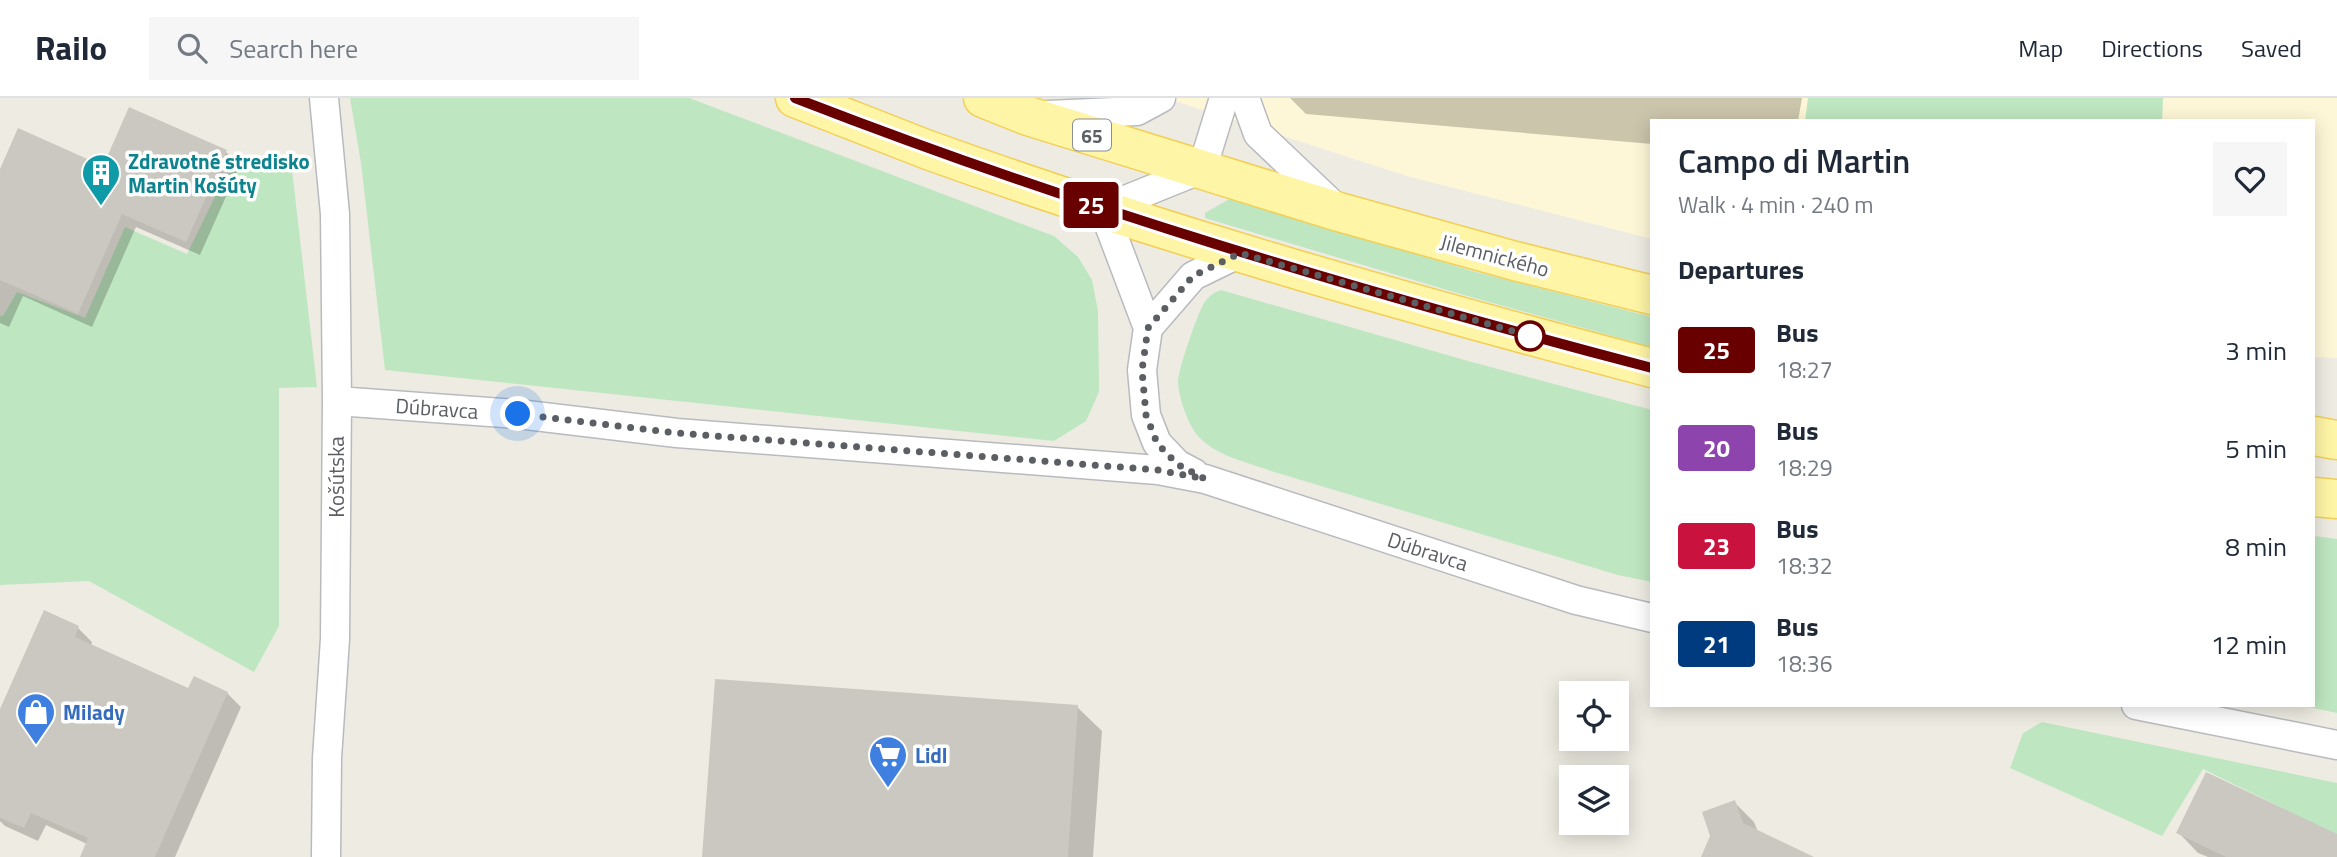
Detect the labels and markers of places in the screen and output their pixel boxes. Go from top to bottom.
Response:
place label: Zdravotné stredisko Martin Košúty [128,145,310,201]
building icon: Zdravotné stredisko Martin Košúty [80,152,122,207]
unlabelled marker [1515,321,1545,351]
shop icon: Milady [15,691,57,746]
place label: Milady [63,696,125,728]
supermarket icon: Lidl [867,734,909,789]
place label: Lidl [915,739,948,771]

